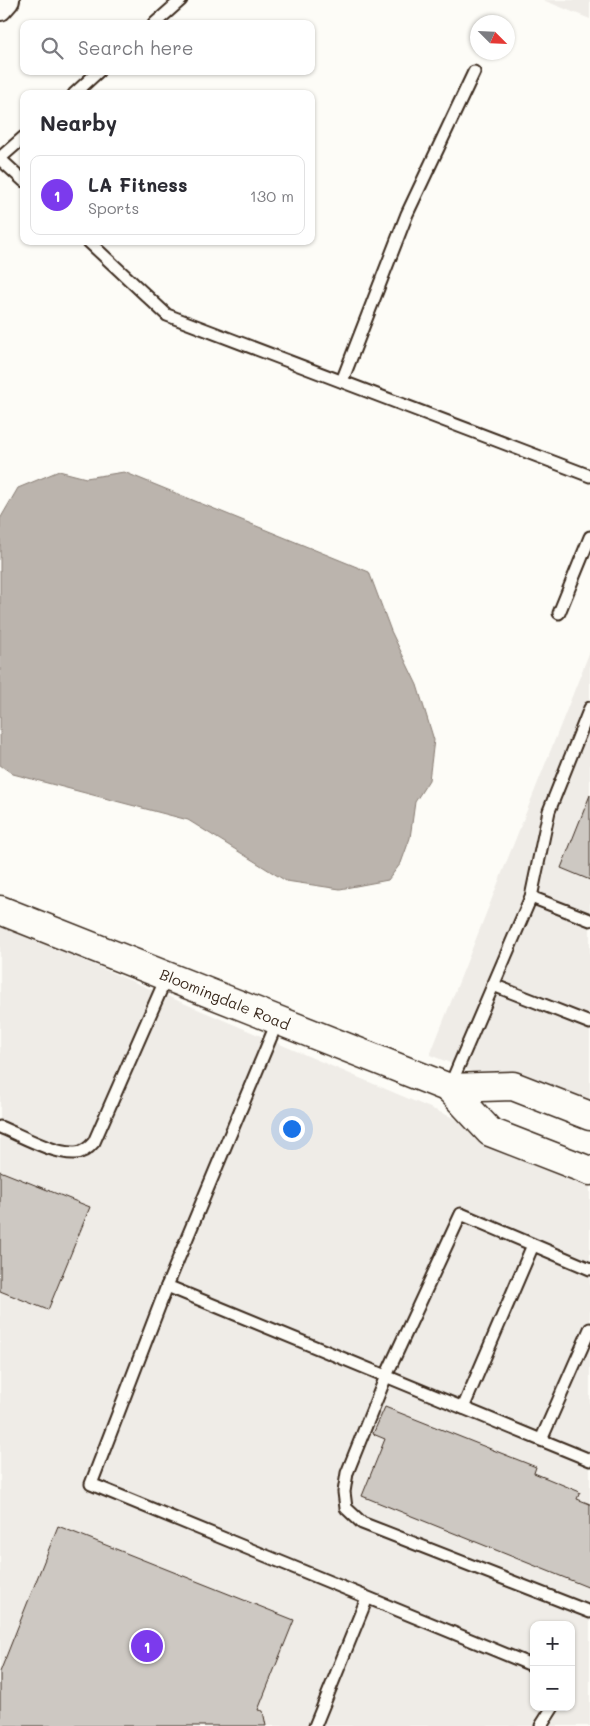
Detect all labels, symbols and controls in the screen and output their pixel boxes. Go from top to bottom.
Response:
north arrow [470,15,515,60]
search box [20,20,315,75]
icon: search [38,34,66,62]
text: Search here [78,35,194,60]
text: Nearby [40,109,117,136]
text: LA Fitness [88,172,188,197]
text: 1 [53,185,61,206]
text: 130 m [250,185,294,206]
text: Sports [88,197,139,218]
street label: Bloomingdale Road [157,964,293,1034]
your location [279,1116,305,1142]
map controls [530,1621,575,1711]
button: + [530,1621,575,1666]
pin: 1 [131,1627,163,1665]
button: − [530,1666,575,1711]

